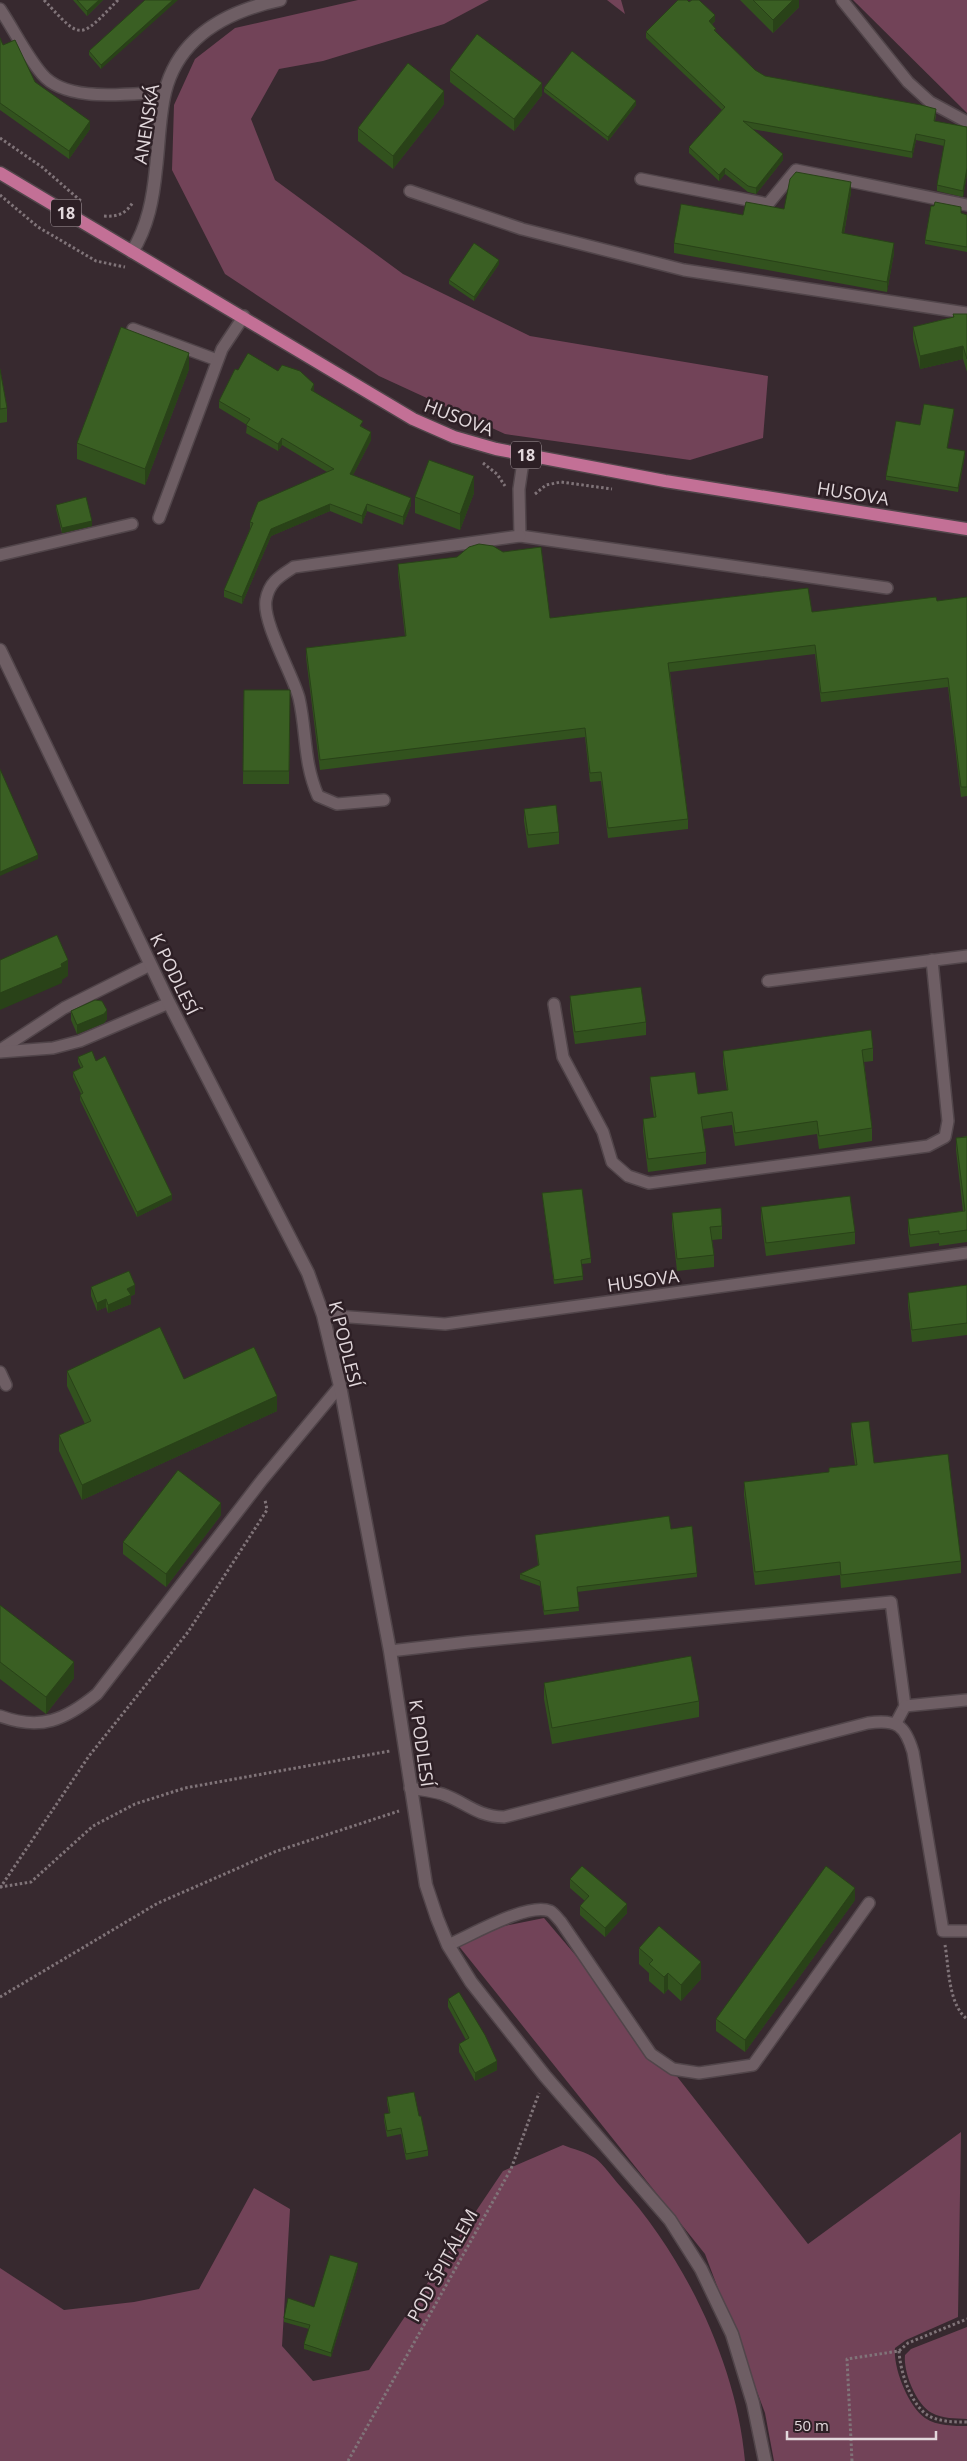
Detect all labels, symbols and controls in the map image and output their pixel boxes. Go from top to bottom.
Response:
street label: ANENSKÁ [128,82,164,166]
road number: 18 [51,200,81,227]
street label: HUSOVA [421,393,498,441]
road number: 18 [511,442,541,468]
street label: HUSOVA [815,475,891,511]
street label: K PODLESÍ [145,929,205,1020]
street label: HUSOVA [605,1263,681,1297]
street label: K PODLESÍ [324,1298,369,1390]
street label: K PODLESÍ [404,1698,440,1789]
street label: POD ŠPITÁLEM [401,2204,483,2326]
scale bar [787,2408,936,2440]
text: 50 m [794,2415,829,2435]

